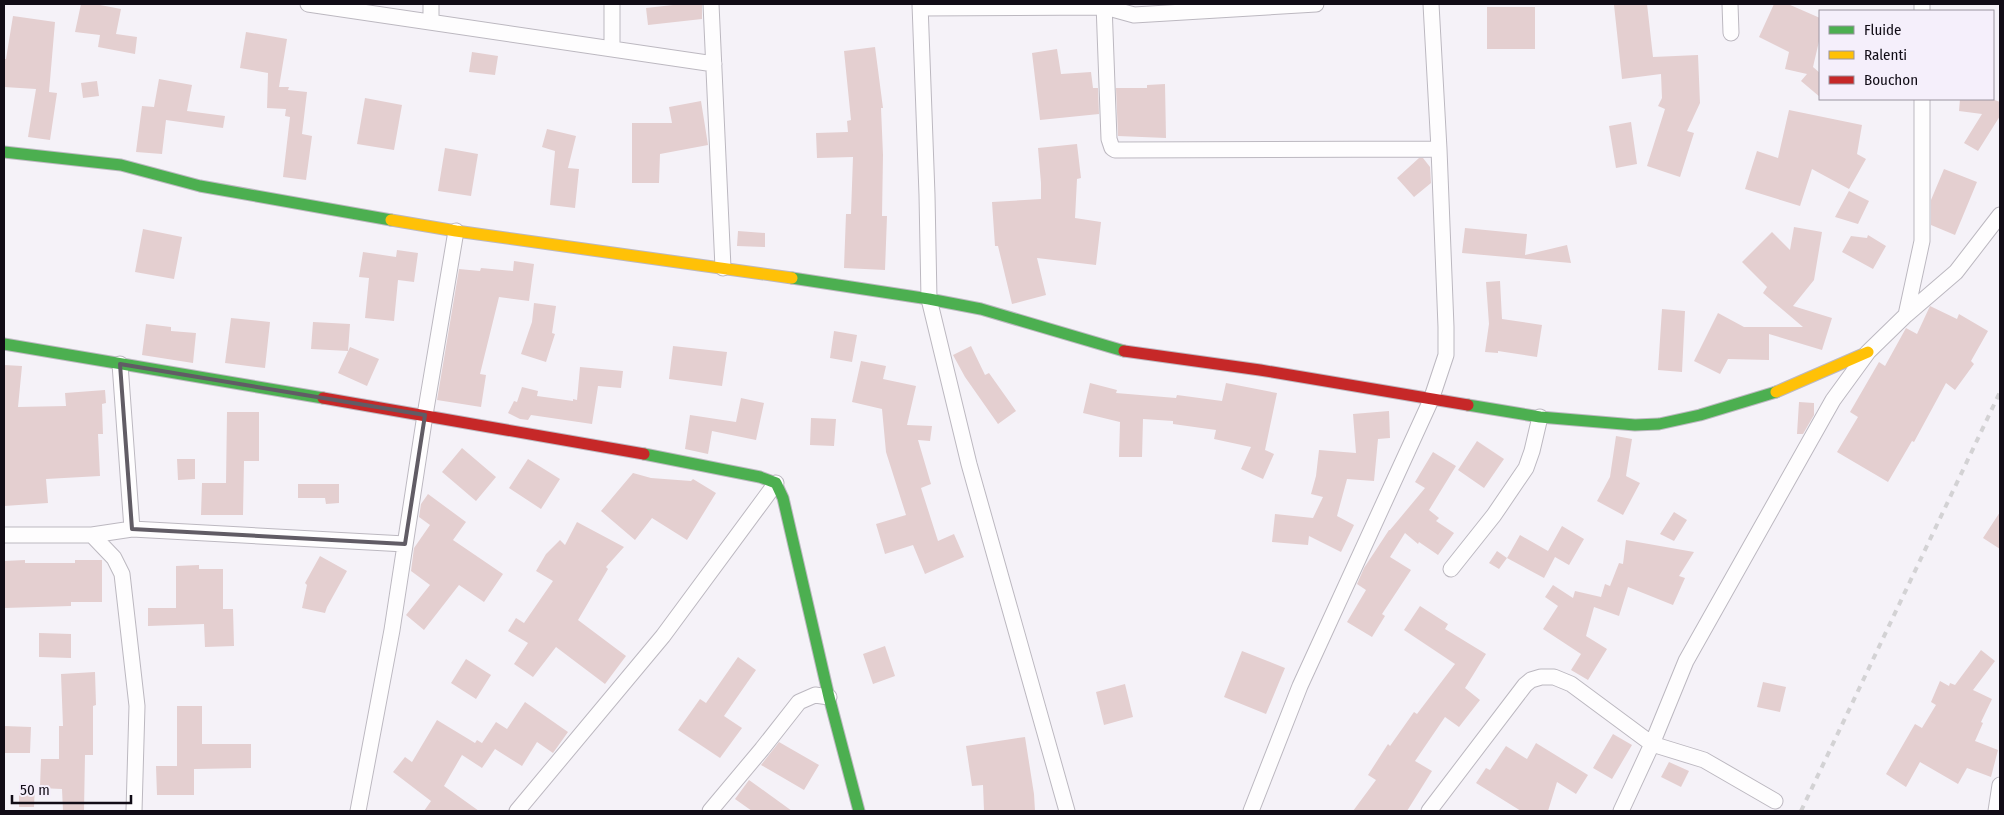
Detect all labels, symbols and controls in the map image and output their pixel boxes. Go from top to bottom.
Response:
legend [1819,10,1994,100]
text: Fluide [1864,21,1901,39]
text: Ralenti [1864,46,1907,64]
text: Bouchon [1864,71,1918,89]
scale bar [12,772,131,804]
text: 50 m [20,781,50,799]

